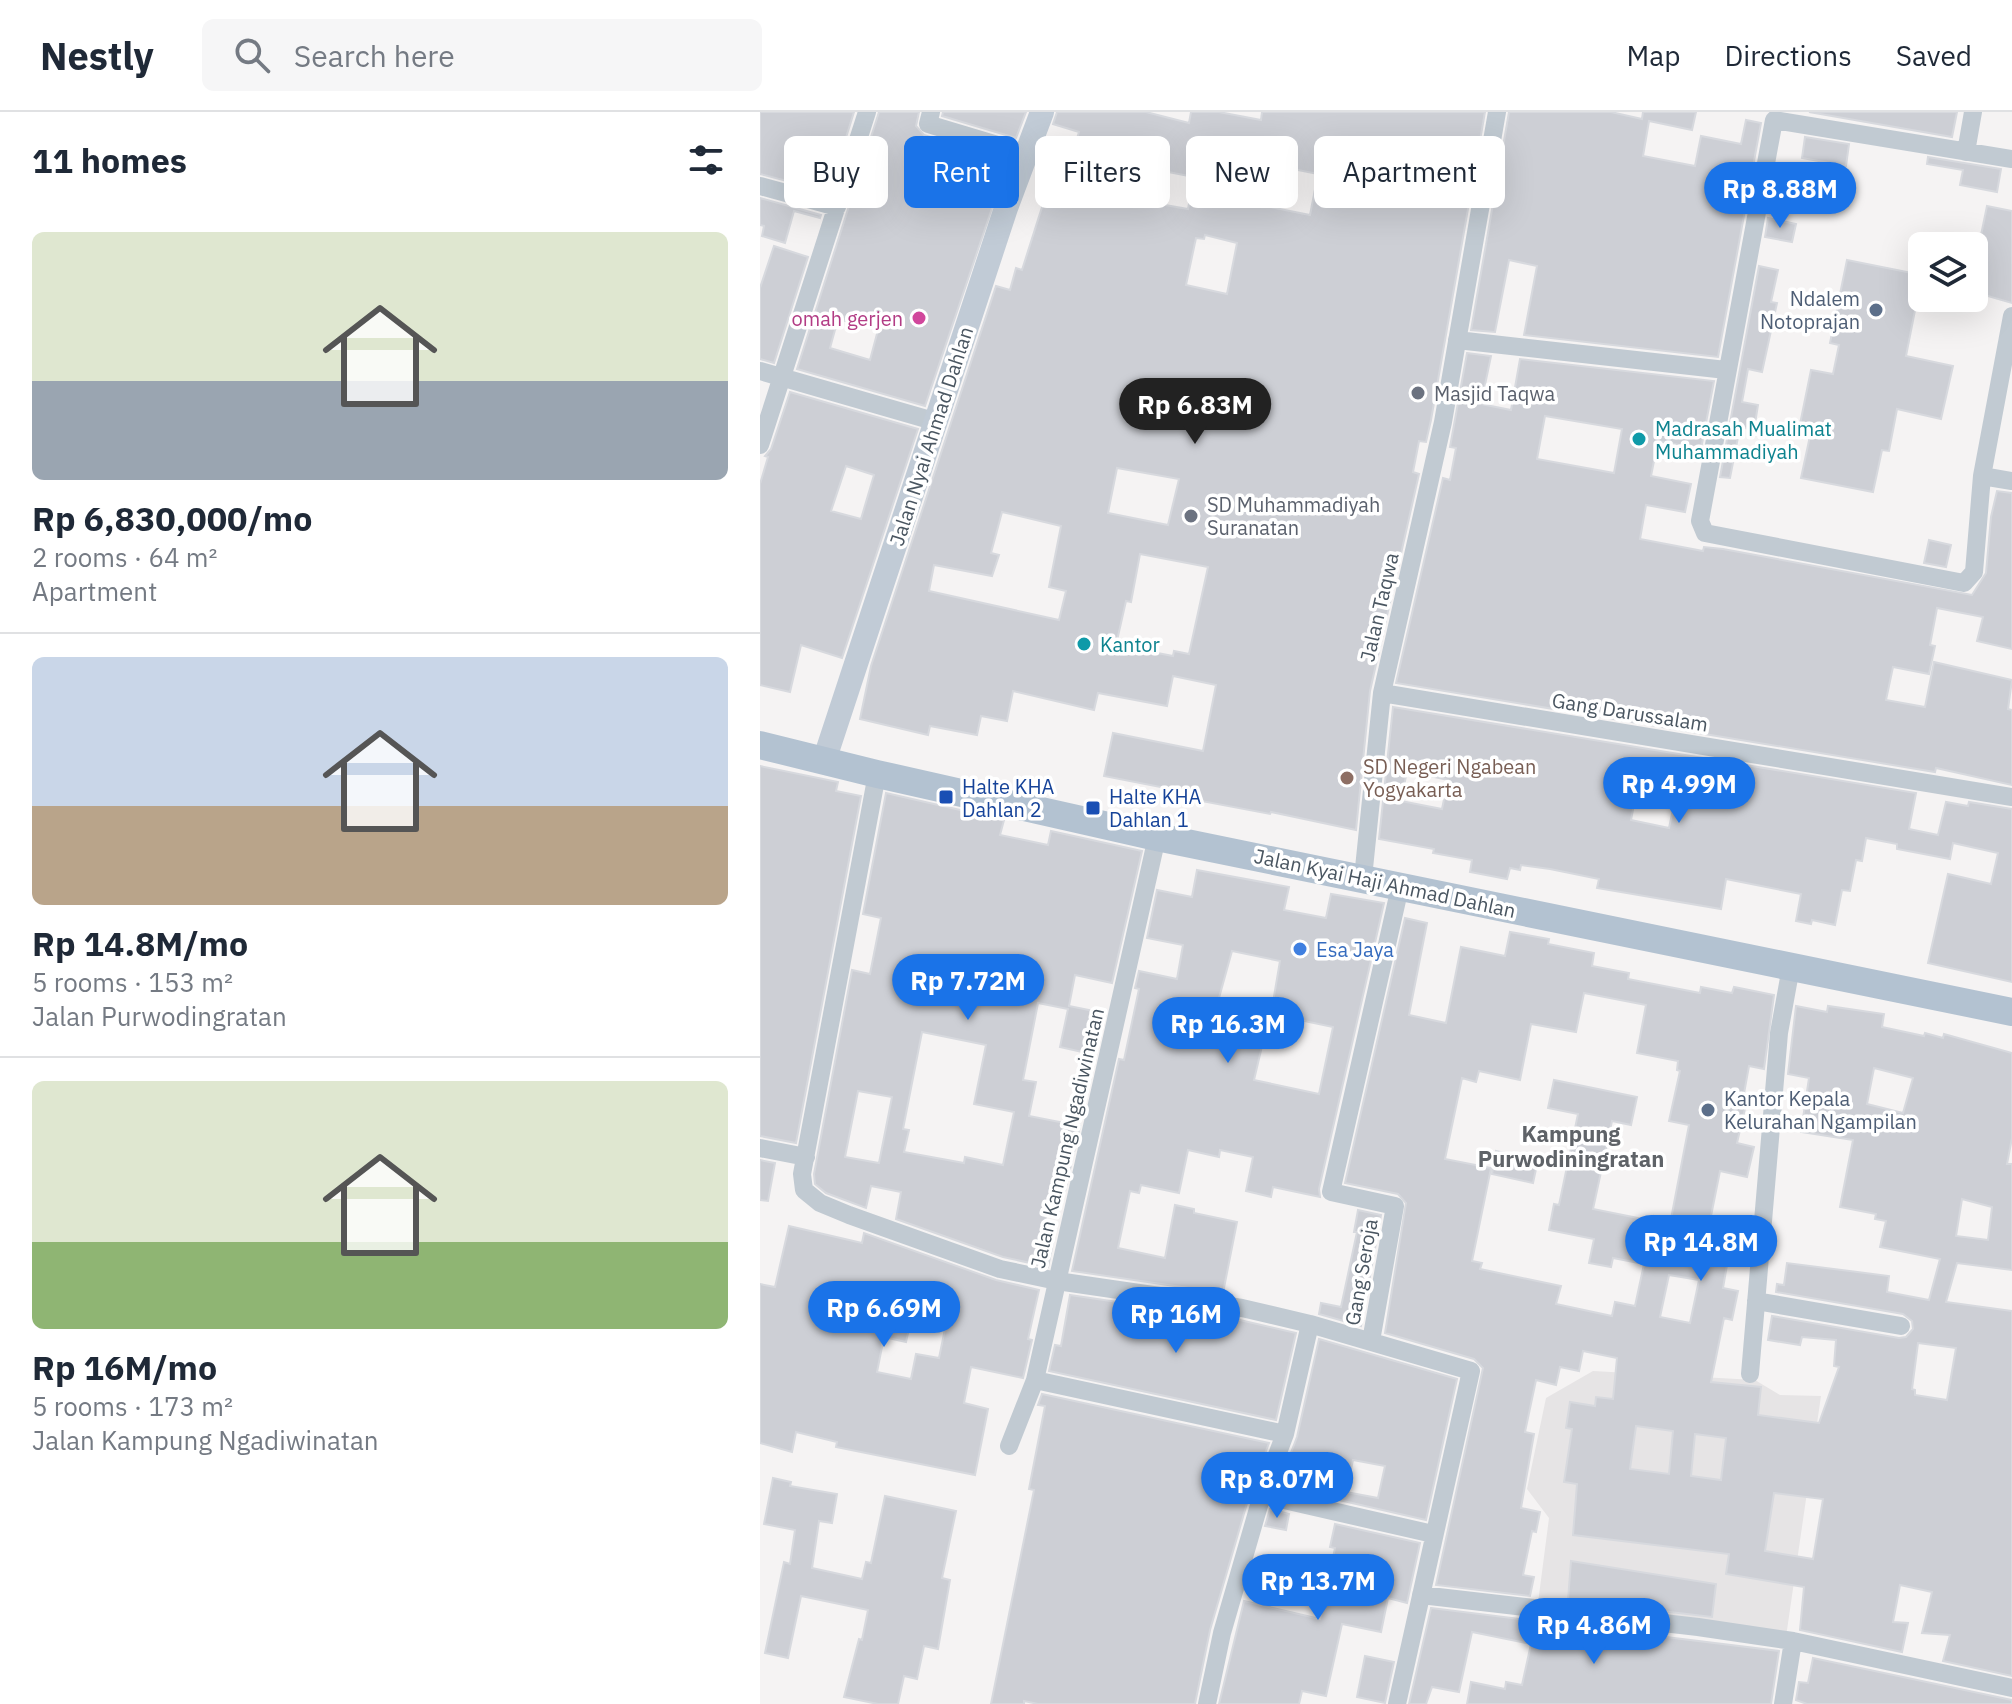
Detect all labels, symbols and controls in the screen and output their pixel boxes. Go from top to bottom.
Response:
search box [202,19,762,91]
text: Nestly [40,31,154,80]
icon: search [230,33,274,77]
text: Search here [294,36,455,75]
text: Map [1626,37,1680,74]
text: Directions [1724,37,1852,74]
text: Saved [1896,37,1972,74]
chip: Buy [784,136,888,208]
chip: Rent [904,136,1019,208]
chip: Filters [1035,136,1170,208]
chip: New [1186,136,1298,208]
chip: Apartment [1314,136,1505,208]
text: 11 homes [32,138,187,182]
icon: filters [684,138,728,182]
pin: Rp 8.88M [1697,162,1863,230]
text: Rp 8.88M [1722,171,1838,205]
map controls [1908,232,1988,312]
button: layers [1908,232,1988,312]
icon: home [308,284,452,428]
place label: Ndalem Notoprajan [1760,285,1860,335]
marker: Ndalem Notoprajan [1867,301,1885,319]
place label: omah gerjen [791,305,903,332]
marker: omah gerjen [910,309,928,327]
street label: Jalan Nyai Ahmad Dahlan [883,323,979,549]
pin: Rp 6.83M [1112,378,1278,446]
place label: Masjid Taqwa [1434,380,1555,407]
marker: Masjid Taqwa [1409,384,1427,402]
text: Rp 6.83M [1137,387,1253,421]
place label: Madrasah Mualimat Muhammadiyah [1655,415,1832,465]
marker: Madrasah Mualimat Muhammadiyah [1630,430,1648,448]
place label: SD Muhammadiyah Suranatan [1207,491,1380,541]
text: Rp 6,830,000/mo [32,496,312,540]
marker: SD Muhammadiyah Suranatan [1182,507,1200,525]
text: 2 rooms · 64 m² [32,540,217,574]
street label: Jalan Taqwa [1353,549,1405,664]
text: Apartment [32,574,157,608]
place label: Kantor [1100,631,1160,658]
marker: Kantor [1075,635,1093,653]
street label: Gang Darussalam [1550,686,1710,738]
icon: home [308,709,452,853]
place label: SD Negeri Ngabean Yogyakarta [1363,753,1536,803]
pin: Rp 4.99M [1596,757,1762,825]
text: Rp 4.99M [1621,766,1737,800]
marker: SD Negeri Ngabean Yogyakarta [1338,769,1356,787]
place label: Halte KHA Dahlan 2 [962,773,1055,823]
place label: Halte KHA Dahlan 1 [1109,783,1202,833]
marker: Halte KHA Dahlan 2 [937,788,955,806]
marker: Halte KHA Dahlan 1 [1084,799,1102,817]
street label: Jalan Kyai Haji Ahmad Dahlan [1252,842,1518,924]
text: Rp 14.8M/mo [32,921,248,965]
place label: Esa Jaya [1316,936,1394,963]
marker: Esa Jaya [1291,940,1309,958]
pin: Rp 7.72M [885,954,1051,1022]
text: Rp 7.72M [910,963,1026,997]
text: 5 rooms · 153 m² [32,965,233,999]
pin: Rp 16.3M [1145,997,1311,1065]
text: Jalan Purwodingratan [32,999,287,1033]
street label: Jalan Kampung Ngadiwinatan [1024,1005,1110,1271]
text: Rp 16.3M [1170,1006,1286,1040]
place label: Kantor Kepala Kelurahan Ngampilan [1724,1085,1917,1135]
marker: Kantor Kepala Kelurahan Ngampilan [1699,1101,1717,1119]
district label: Kampung Purwodiningratan [1478,1119,1664,1173]
icon: home [308,1133,452,1277]
pin: Rp 14.8M [1618,1215,1784,1283]
street label: Gang Seroja [1338,1216,1384,1328]
text: Rp 14.8M [1643,1224,1759,1258]
pin: Rp 6.69M [801,1281,967,1349]
pin: Rp 16M [1111,1287,1241,1355]
text: Rp 6.69M [826,1290,942,1324]
text: Rp 16M [1130,1296,1222,1330]
text: Rp 16M/mo [32,1345,217,1389]
text: 5 rooms · 173 m² [32,1389,233,1423]
text: Jalan Kampung Ngadiwinatan [32,1423,379,1457]
pin: Rp 8.07M [1194,1452,1360,1520]
text: Rp 8.07M [1219,1461,1335,1495]
pin: Rp 13.7M [1235,1554,1401,1622]
text: Rp 13.7M [1260,1563,1376,1597]
pin: Rp 4.86M [1511,1598,1677,1666]
text: Rp 4.86M [1536,1607,1652,1641]

